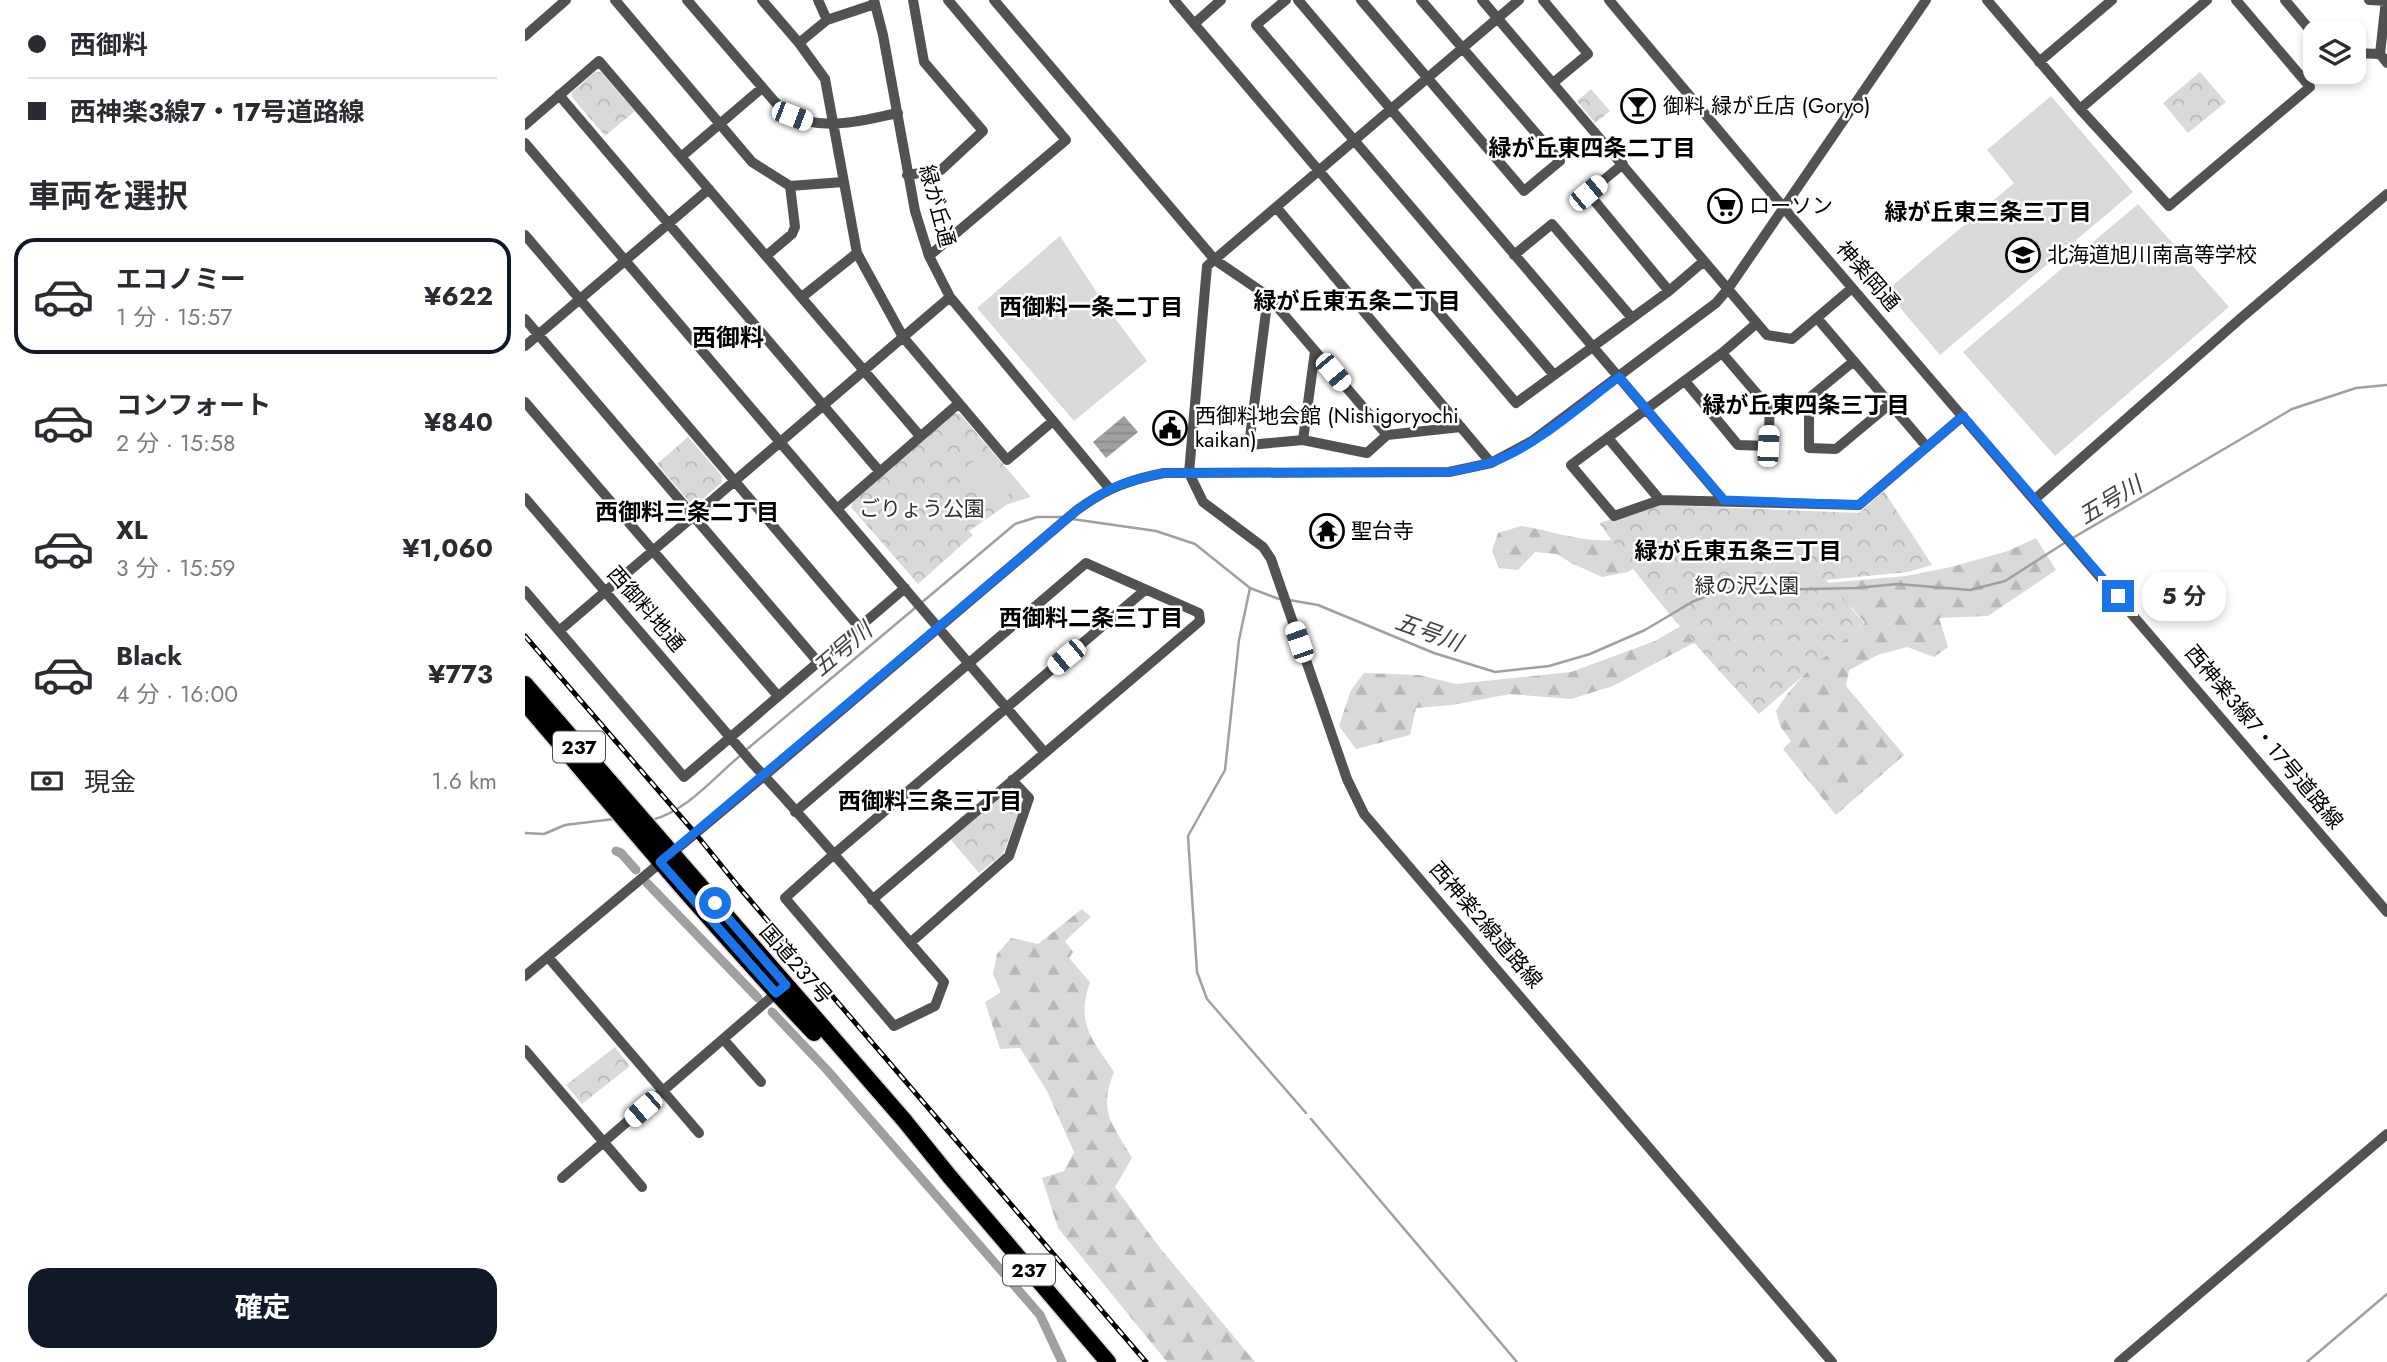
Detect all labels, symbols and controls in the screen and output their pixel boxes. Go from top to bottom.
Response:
map controls [2303,21,2366,84]
button: layers [2303,21,2366,84]
text: 西御料 [70,26,148,64]
bar icon: 御料 緑が丘店 (Goryo) [1619,87,1657,125]
place label: 御料 緑が丘店 (Goryo) [1663,91,1871,121]
text: 西神楽3線7・17号道路線 [70,93,365,131]
car [769,99,816,133]
district label: 緑が丘東四条二丁目 [1489,131,1696,165]
street label: 緑が丘通 [912,162,962,250]
car [1566,171,1611,215]
text: 車両を選択 [28,173,188,219]
supermarket icon: ローソン [1706,187,1744,225]
place label: ローソン [1749,191,1833,221]
district label: 緑が丘東三条三丁目 [1885,195,2092,229]
street label: 神楽岡通 [1829,234,1907,318]
school or university icon: 北海道旭川南高等学校 [2004,236,2042,274]
place label: 北海道旭川南高等学校 [2047,240,2257,270]
text: エコノミー [116,260,246,298]
icon: car [32,265,95,328]
text: ¥622 [424,277,493,315]
district label: 緑が丘東五条二丁目 [1254,284,1461,318]
district label: 西御料一条二丁目 [999,290,1183,324]
text: 1 分 · 15:57 [116,300,232,334]
district label: 西御料 [692,320,764,355]
car [1312,349,1355,395]
text: コンフォート [116,386,271,424]
district label: 緑が丘東四条三丁目 [1703,388,1910,422]
icon: car [32,391,95,454]
place label: 西御料地会館 (Nishigoryochi kaikan) [1195,401,1459,455]
text: ¥840 [424,403,493,441]
public building icon: 西御料地会館 (Nishigoryochi kaikan) [1151,409,1189,447]
car [1757,424,1780,468]
text: 2 分 · 15:58 [116,426,235,460]
water label: 五号川 [2072,466,2151,532]
park label: ごりょう公園 [859,494,985,524]
district label: 西御料三条二丁目 [595,495,779,529]
text: XL [116,511,148,549]
temple icon: 聖台寺 [1308,512,1346,550]
place label: 聖台寺 [1351,516,1414,546]
icon: car [32,517,95,580]
text: ¥1,060 [402,529,493,567]
district label: 緑が丘東五条三丁目 [1635,534,1842,568]
text: 3 分 · 15:59 [116,551,236,585]
street label: 西御料地通 [600,560,692,658]
park label: 緑の沢公園 [1695,571,1800,601]
callout: 5 分 [2143,572,2227,620]
text: 5 分 [2162,579,2206,613]
route end [2102,580,2134,612]
district label: 西御料二条三丁目 [999,601,1183,635]
water label: 五号川 [1391,604,1470,661]
water label: 五号川 [805,612,882,684]
car [1283,619,1316,665]
car [1044,635,1089,679]
text: Black [116,637,182,675]
street label: 西神楽3線7・17号道路線 [2178,639,2350,835]
icon: car [32,643,95,706]
text: ¥773 [428,655,493,693]
text: 4 分 · 16:00 [116,677,238,711]
road number: 237 [553,732,605,762]
icon: cash [28,762,66,800]
text: 現金 [84,763,136,801]
text: 1.6 km [432,764,497,798]
district label: 西御料三条三丁目 [838,784,1022,818]
street label: 西神楽2線道路線 [1423,855,1549,995]
route start [699,887,731,919]
street label: 国道237号 [753,918,839,1010]
car [621,1087,666,1131]
road number: 237 [1003,1254,1055,1286]
button: 確定 [28,1268,497,1348]

